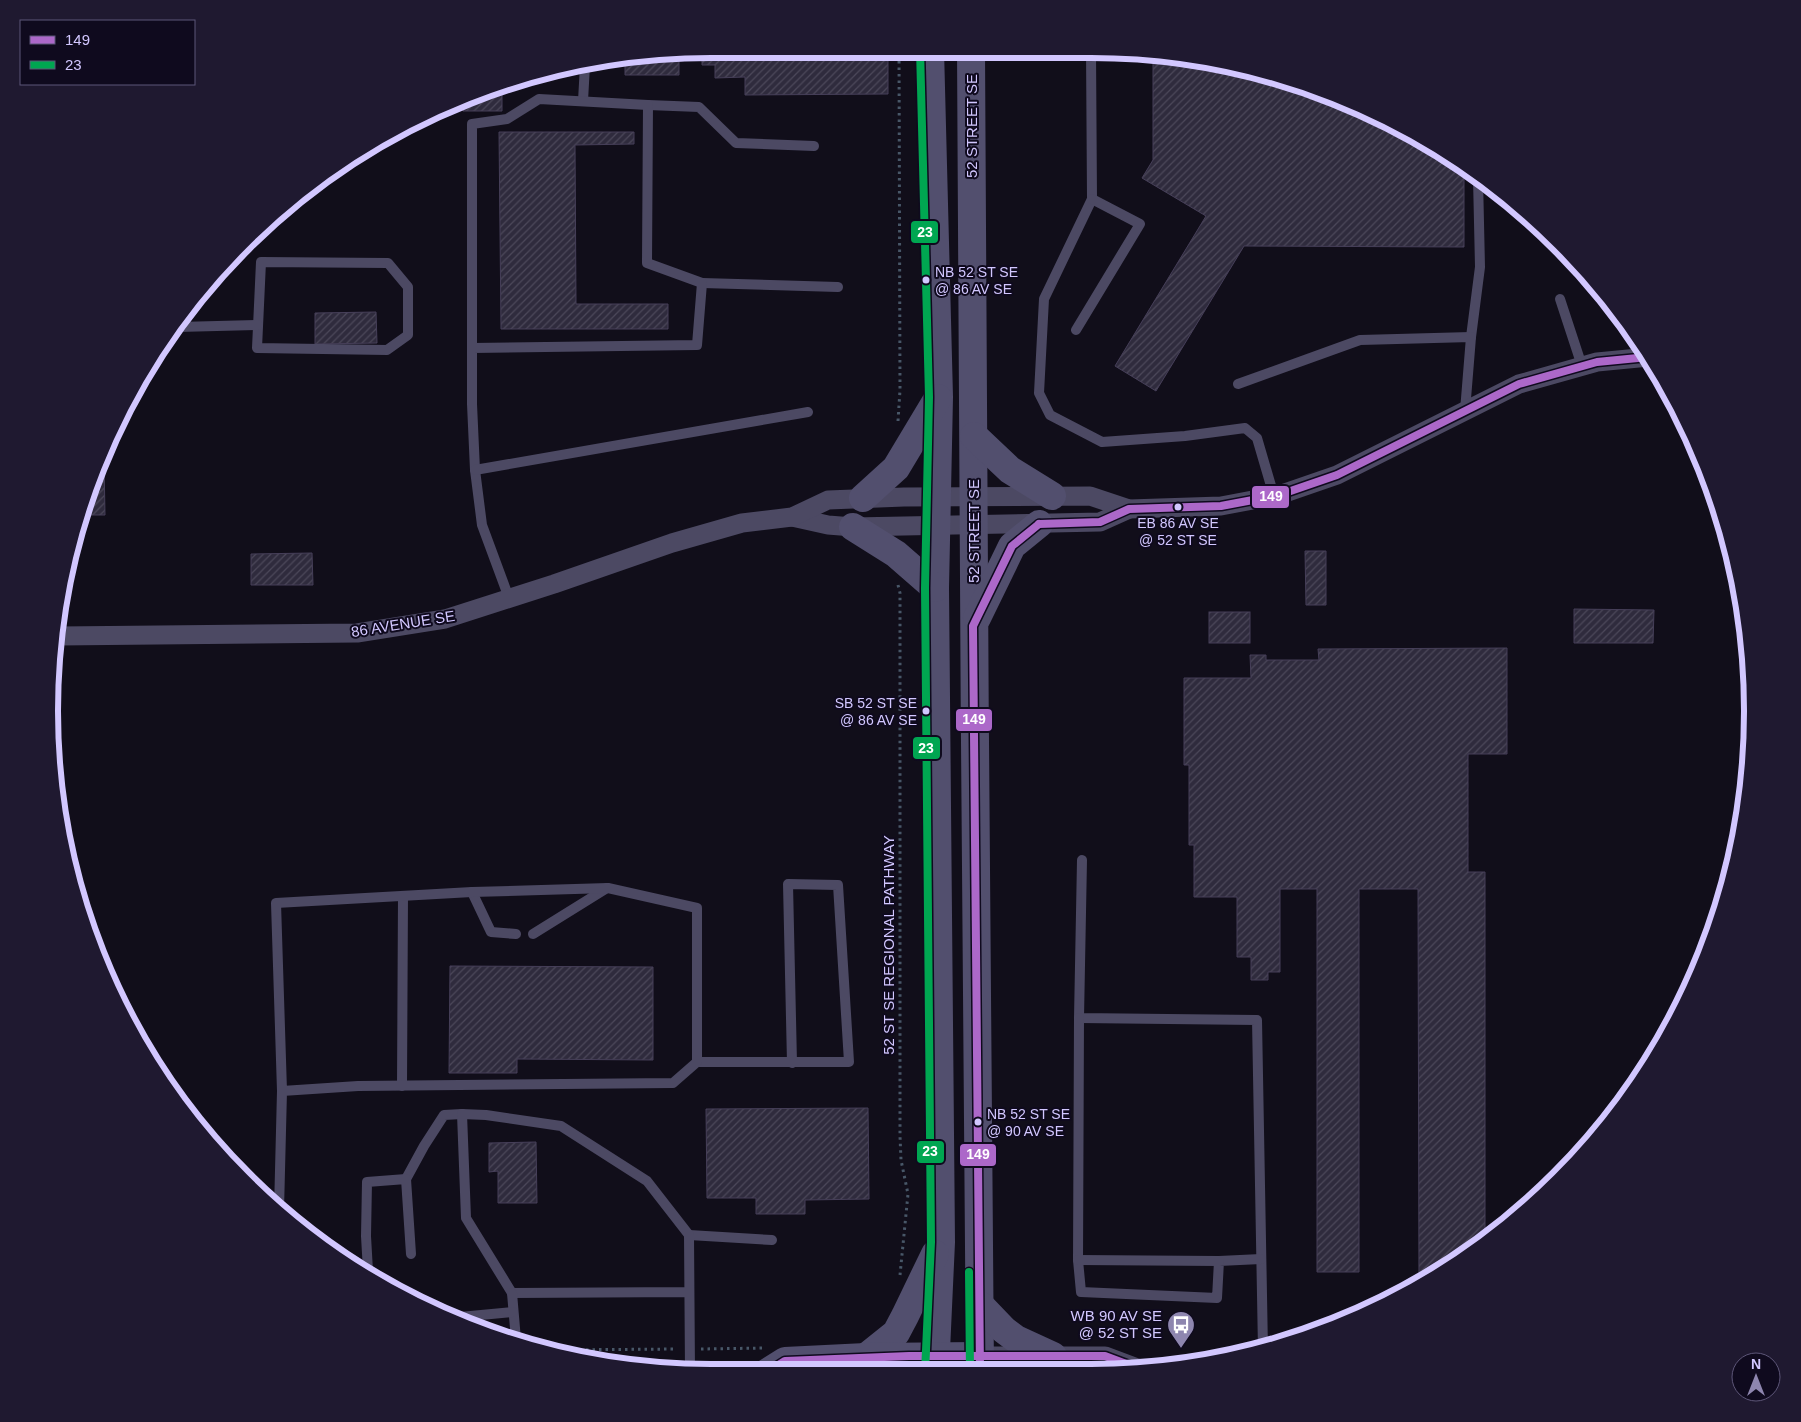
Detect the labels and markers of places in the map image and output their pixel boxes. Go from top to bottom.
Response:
place label: NB 52 ST SE @ 86 AV SE [935,264,1018,297]
marker: NB 52 ST SE @ 86 AV SE [921,275,931,285]
marker: EB 86 AV SE @ 52 ST SE [1173,502,1183,512]
place label: EB 86 AV SE @ 52 ST SE [1137,515,1219,548]
place label: SB 52 ST SE @ 86 AV SE [835,695,917,728]
marker: SB 52 ST SE @ 86 AV SE [921,706,931,716]
place label: NB 52 ST SE @ 90 AV SE [987,1106,1070,1139]
marker: NB 52 ST SE @ 90 AV SE [973,1117,983,1127]
place label: WB 90 AV SE @ 52 ST SE [1071,1307,1162,1341]
bus stop icon: WB 90 AV SE @ 52 ST SE [1166,1310,1196,1349]

